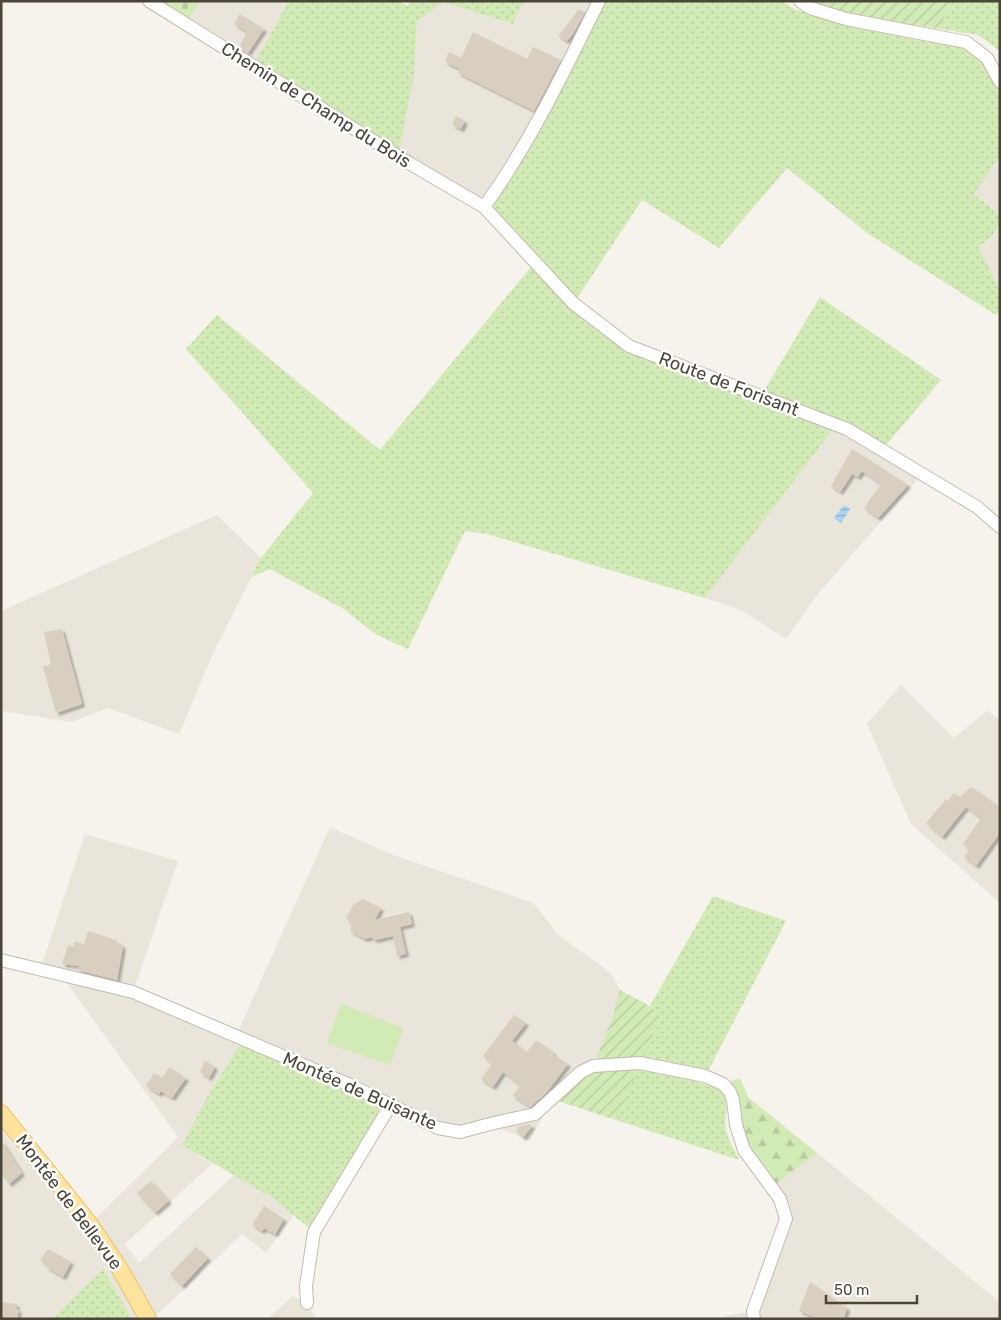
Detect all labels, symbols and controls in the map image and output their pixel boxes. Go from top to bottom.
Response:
street label: Chemin de Champ du Bois [217,37,415,173]
street label: Route de Forisant [656,347,802,421]
street label: Montée de Buisante [280,1047,440,1135]
street label: Montée de Bellevue [11,1130,127,1274]
scale bar [826,1272,917,1304]
text: 50 m [834,1281,869,1299]

